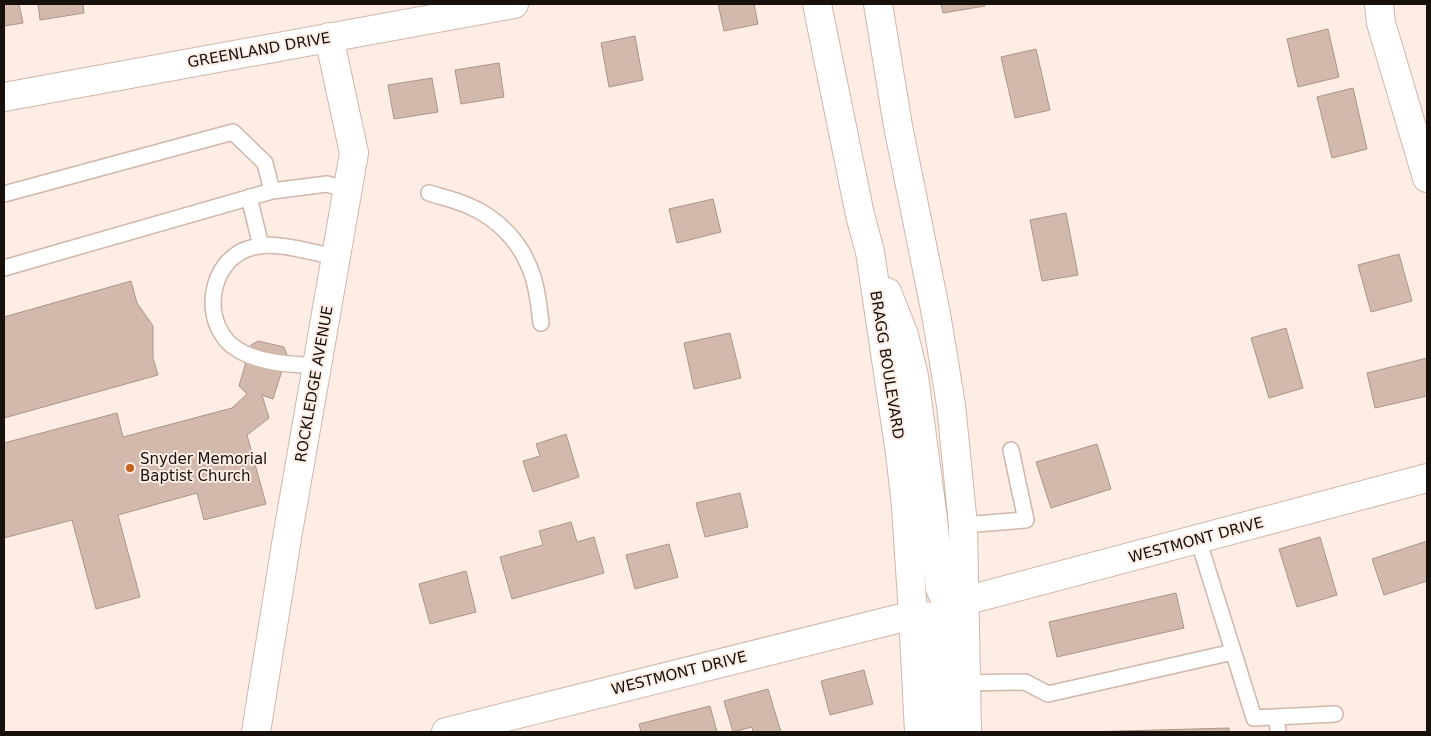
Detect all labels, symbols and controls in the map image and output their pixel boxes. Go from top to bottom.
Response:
street label: GREENLAND DRIVE [186,29,332,71]
street label: BRAGG BOULEVARD [866,289,908,441]
street label: ROCKLEDGE AVENUE [291,304,337,464]
place label: Snyder Memorial Baptist Church [140,450,267,485]
marker: Snyder Memorial Baptist Church [124,462,136,474]
street label: WESTMONT DRIVE [1127,513,1265,567]
street label: WESTMONT DRIVE [609,647,749,699]

